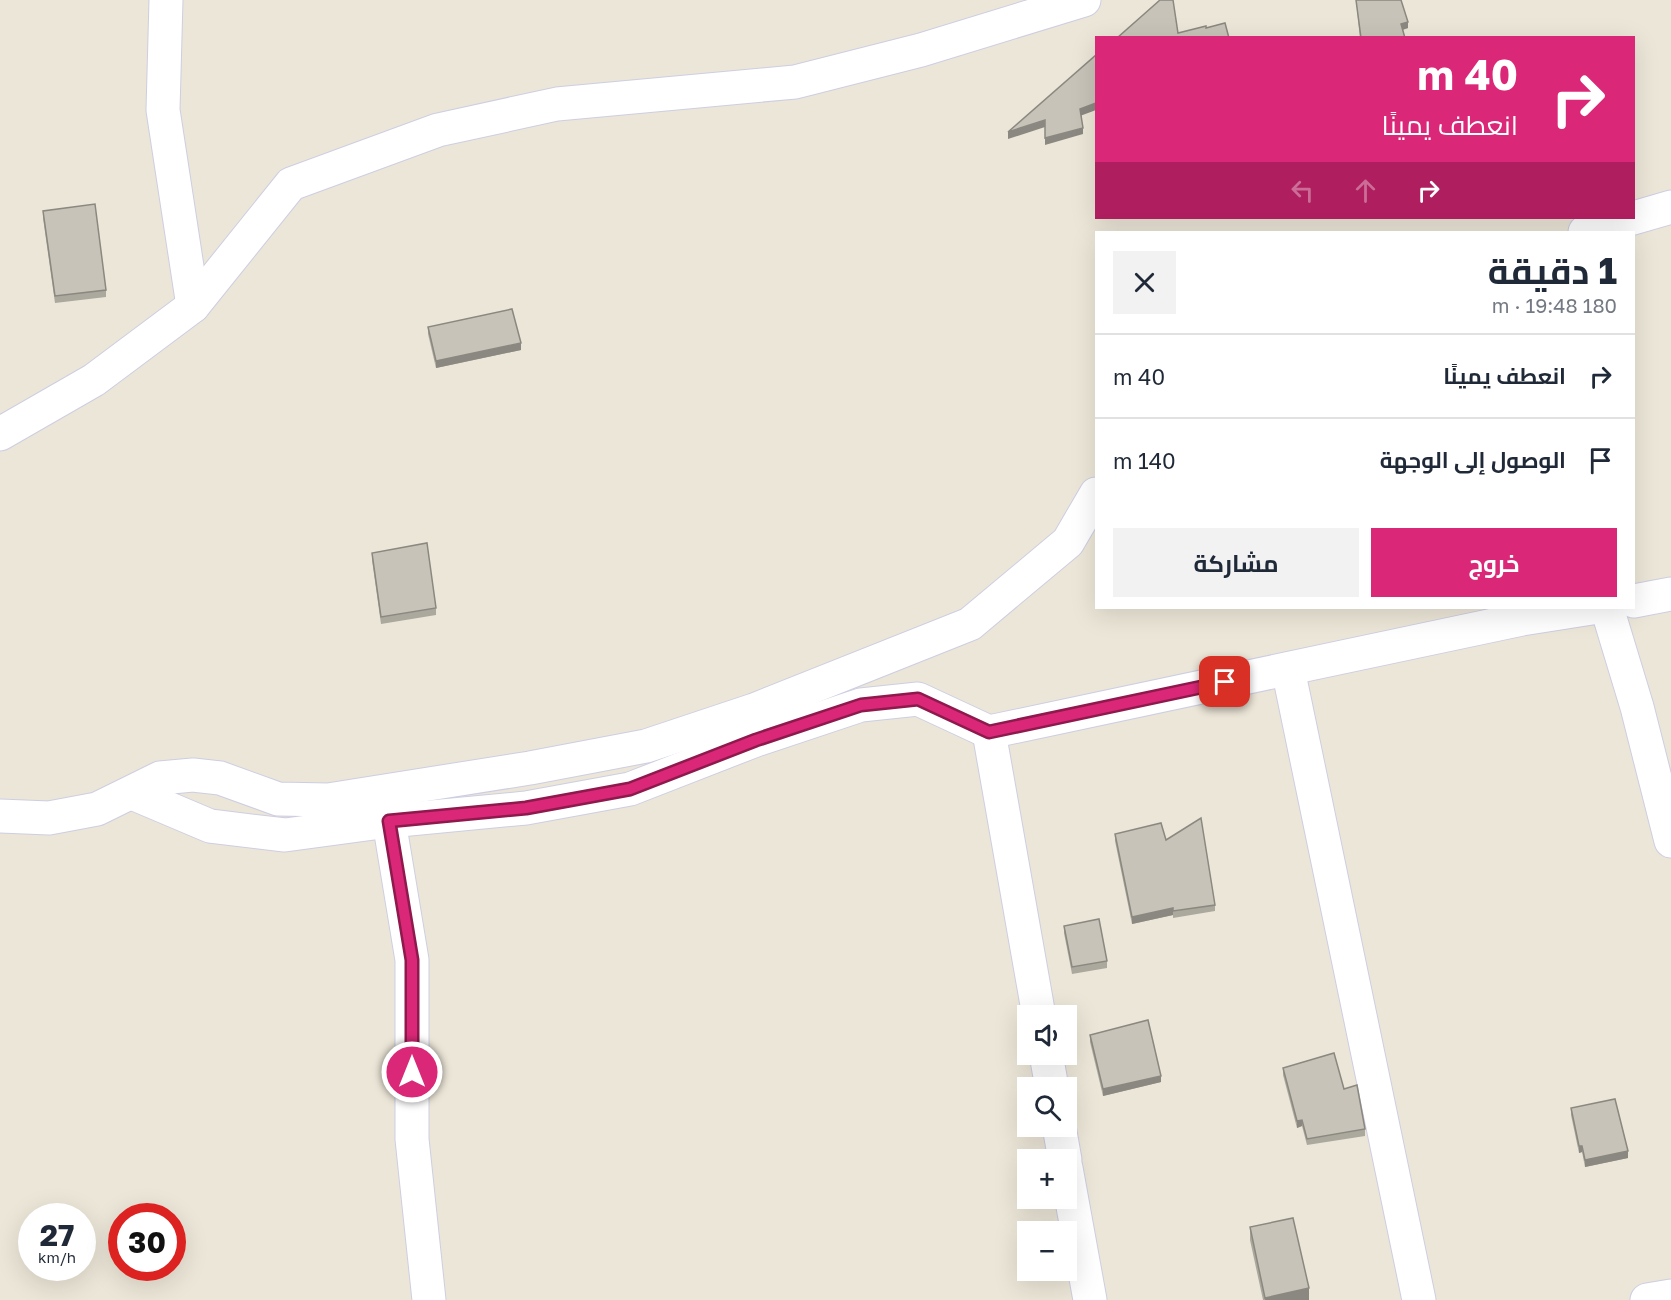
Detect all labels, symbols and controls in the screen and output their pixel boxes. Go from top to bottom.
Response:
text: 40 m [1417,49,1518,99]
icon: right [1539,60,1617,138]
text: انعطف يمينًا [1382,109,1518,141]
icon: left [1286,174,1319,207]
icon: ahead [1349,174,1382,207]
icon: right [1412,174,1445,207]
text: 1 دقيقة [1488,249,1617,292]
button: close [1113,251,1176,314]
text: 180 m · 19:48 [1492,293,1617,317]
icon: right [1584,360,1617,393]
text: انعطف يمينًا [1443,362,1566,389]
text: 40 m [1113,363,1165,390]
icon: arrive [1584,444,1617,477]
text: الوصول إلى الوجهة [1380,446,1566,473]
text: 140 m [1113,447,1176,474]
button: مشاركة [1113,528,1359,597]
button: خروج [1371,528,1617,597]
pin [1199,656,1250,707]
icon: arrive [1208,665,1241,698]
map controls [1017,1005,1077,1281]
button: sound [1017,1005,1077,1065]
position arrow [380,1040,444,1104]
button: search [1017,1077,1077,1137]
button: + [1017,1149,1077,1209]
speed limit sign: 30 [108,1203,186,1281]
text: 27 [40,1217,74,1253]
button: − [1017,1221,1077,1281]
text: km/h [38,1248,76,1266]

